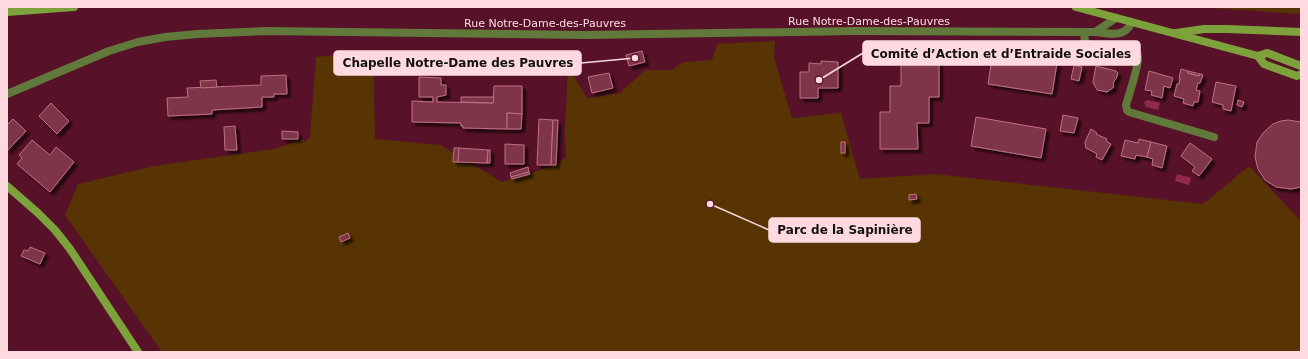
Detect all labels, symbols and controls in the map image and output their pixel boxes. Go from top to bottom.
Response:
street label: Rue Notre-Dame-des-Pauvres [788,15,950,28]
street label: Rue Notre-Dame-des-Pauvres [464,17,626,30]
callout: Comité d’Action et d’Entraide Sociales [863,41,1140,65]
text: Comité d’Action et d’Entraide Sociales [871,47,1131,61]
callout: Chapelle Notre-Dame des Pauvres [334,51,581,75]
text: Chapelle Notre-Dame des Pauvres [343,56,573,70]
callout: Parc de la Sapinière [769,218,920,242]
text: Parc de la Sapinière [777,223,913,237]

